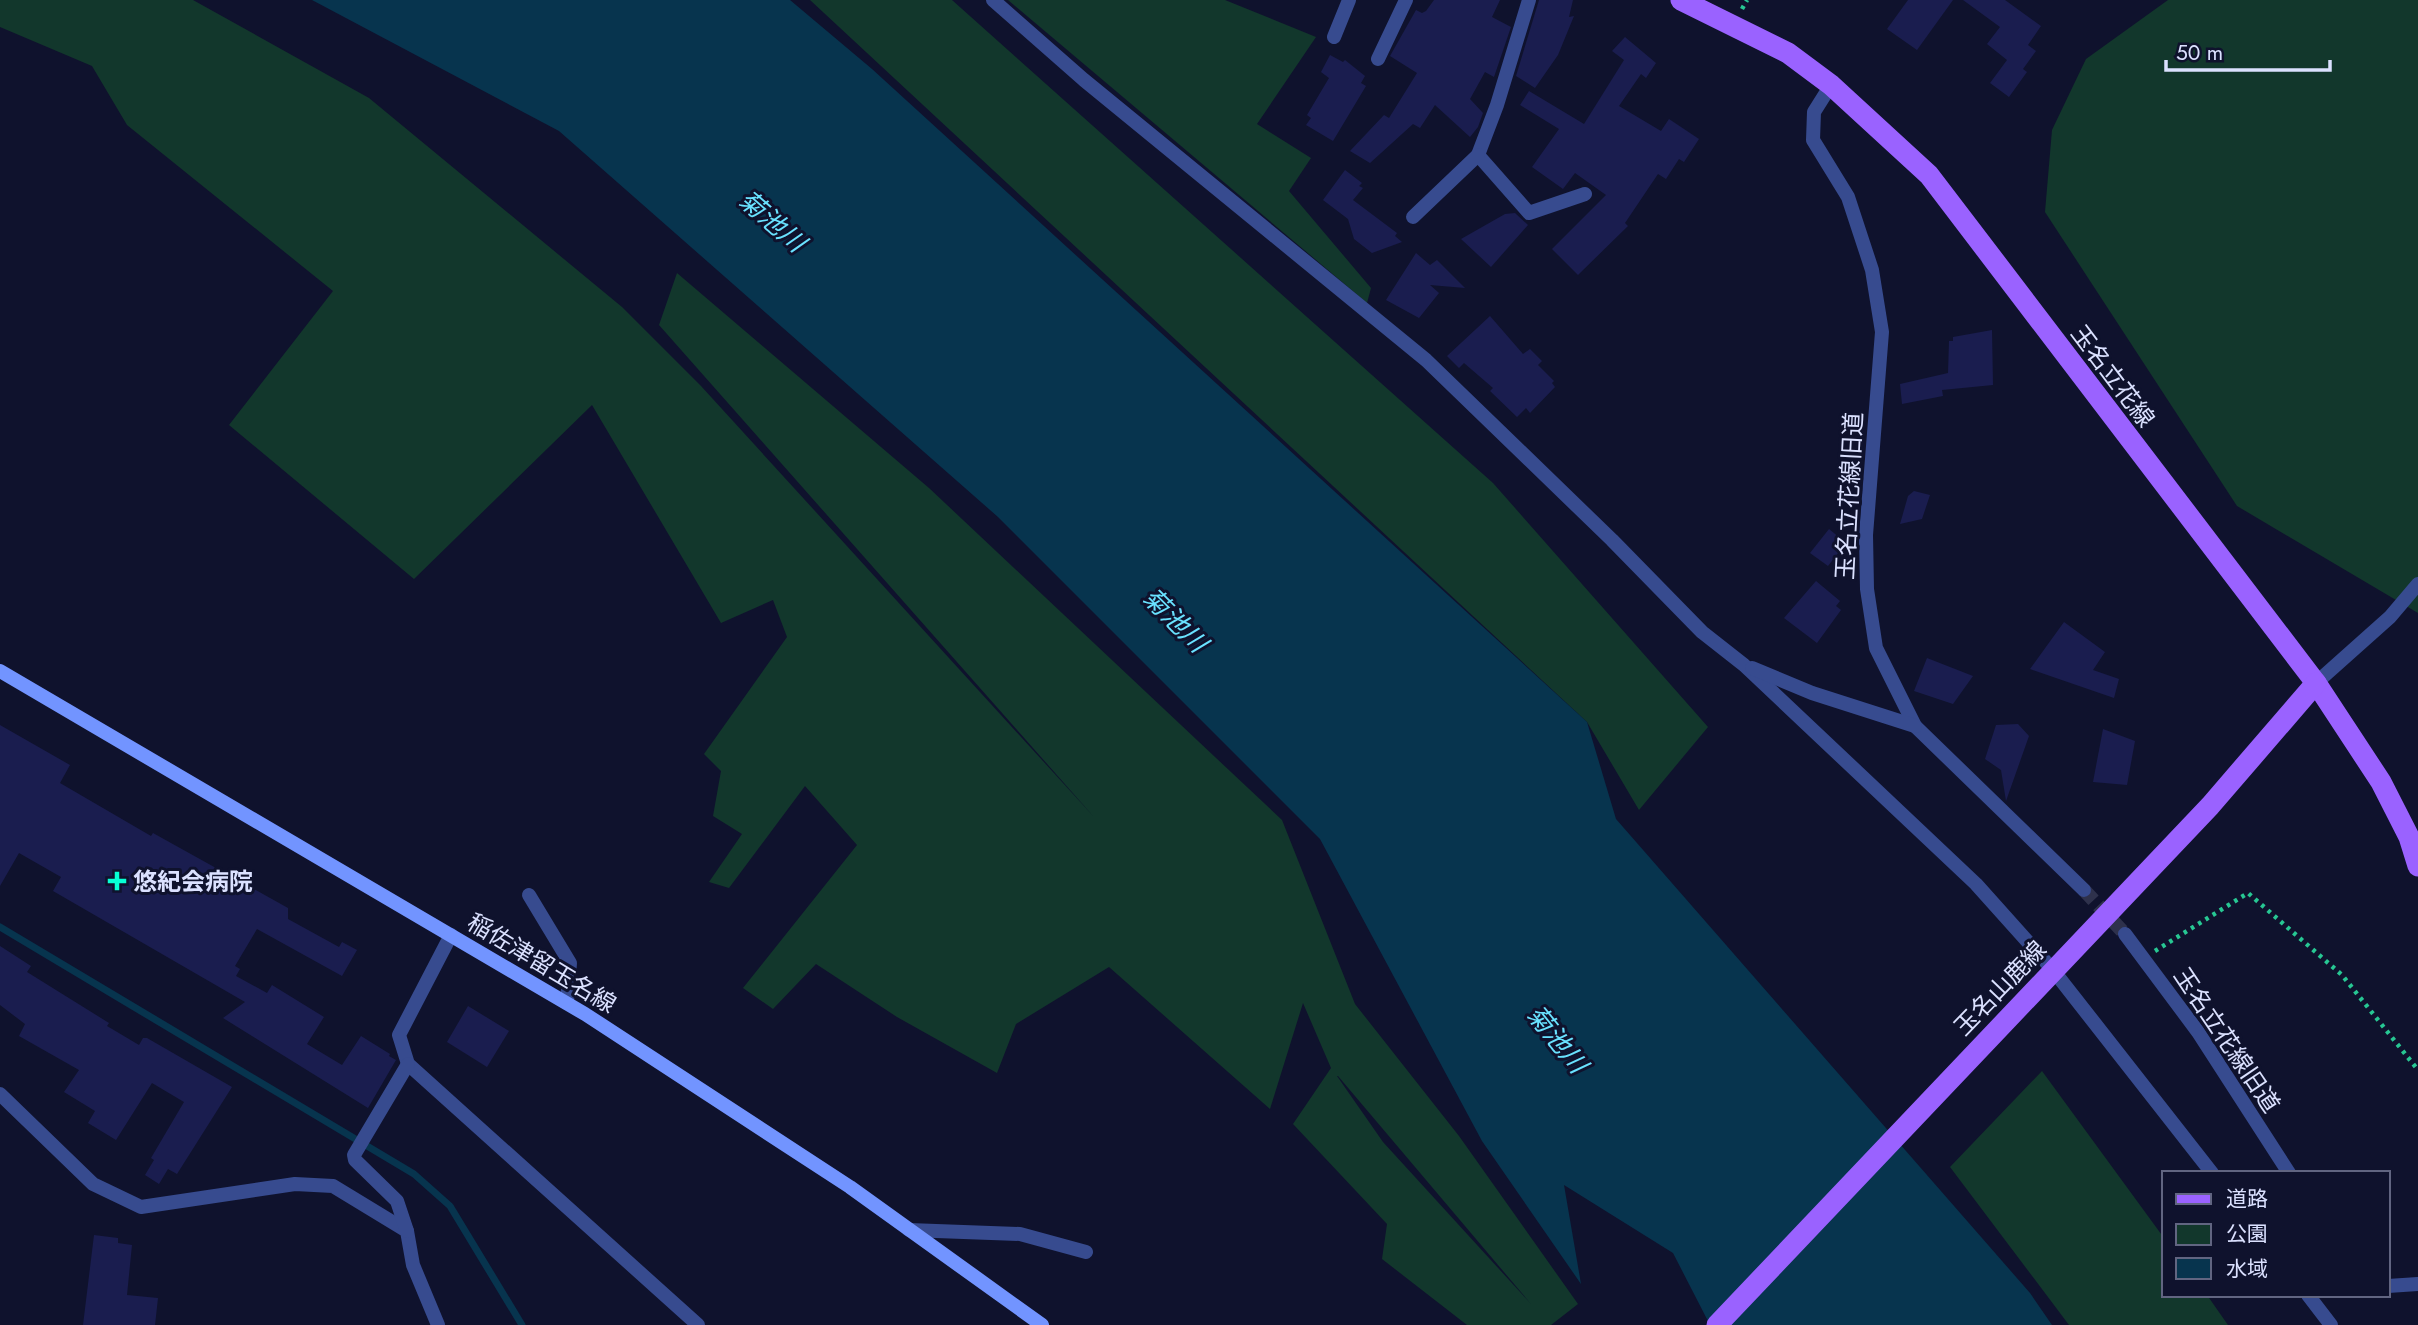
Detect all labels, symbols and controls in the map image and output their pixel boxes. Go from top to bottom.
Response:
scale bar [2166,28,2330,72]
text: 50 m [2176,38,2223,68]
water label: 菊池川 [730,181,816,263]
street label: 玉名立花線 [2063,318,2163,434]
street label: 玉名立花線旧道 [1827,411,1871,581]
water label: 菊池川 [1134,579,1218,663]
place label: 悠紀会病院 [133,864,253,899]
marker: 悠紀会病院 [107,871,127,891]
street label: 稲佐津留玉名線 [461,905,623,1021]
street label: 玉名山鹿線 [1946,933,2054,1043]
street label: 玉名立花線旧道 [2166,961,2288,1119]
water label: 菊池川 [1518,997,1598,1084]
legend [2162,1171,2390,1297]
text: 道路 [2226,1184,2268,1214]
text: 公園 [2226,1219,2268,1249]
text: 水域 [2226,1254,2268,1284]

